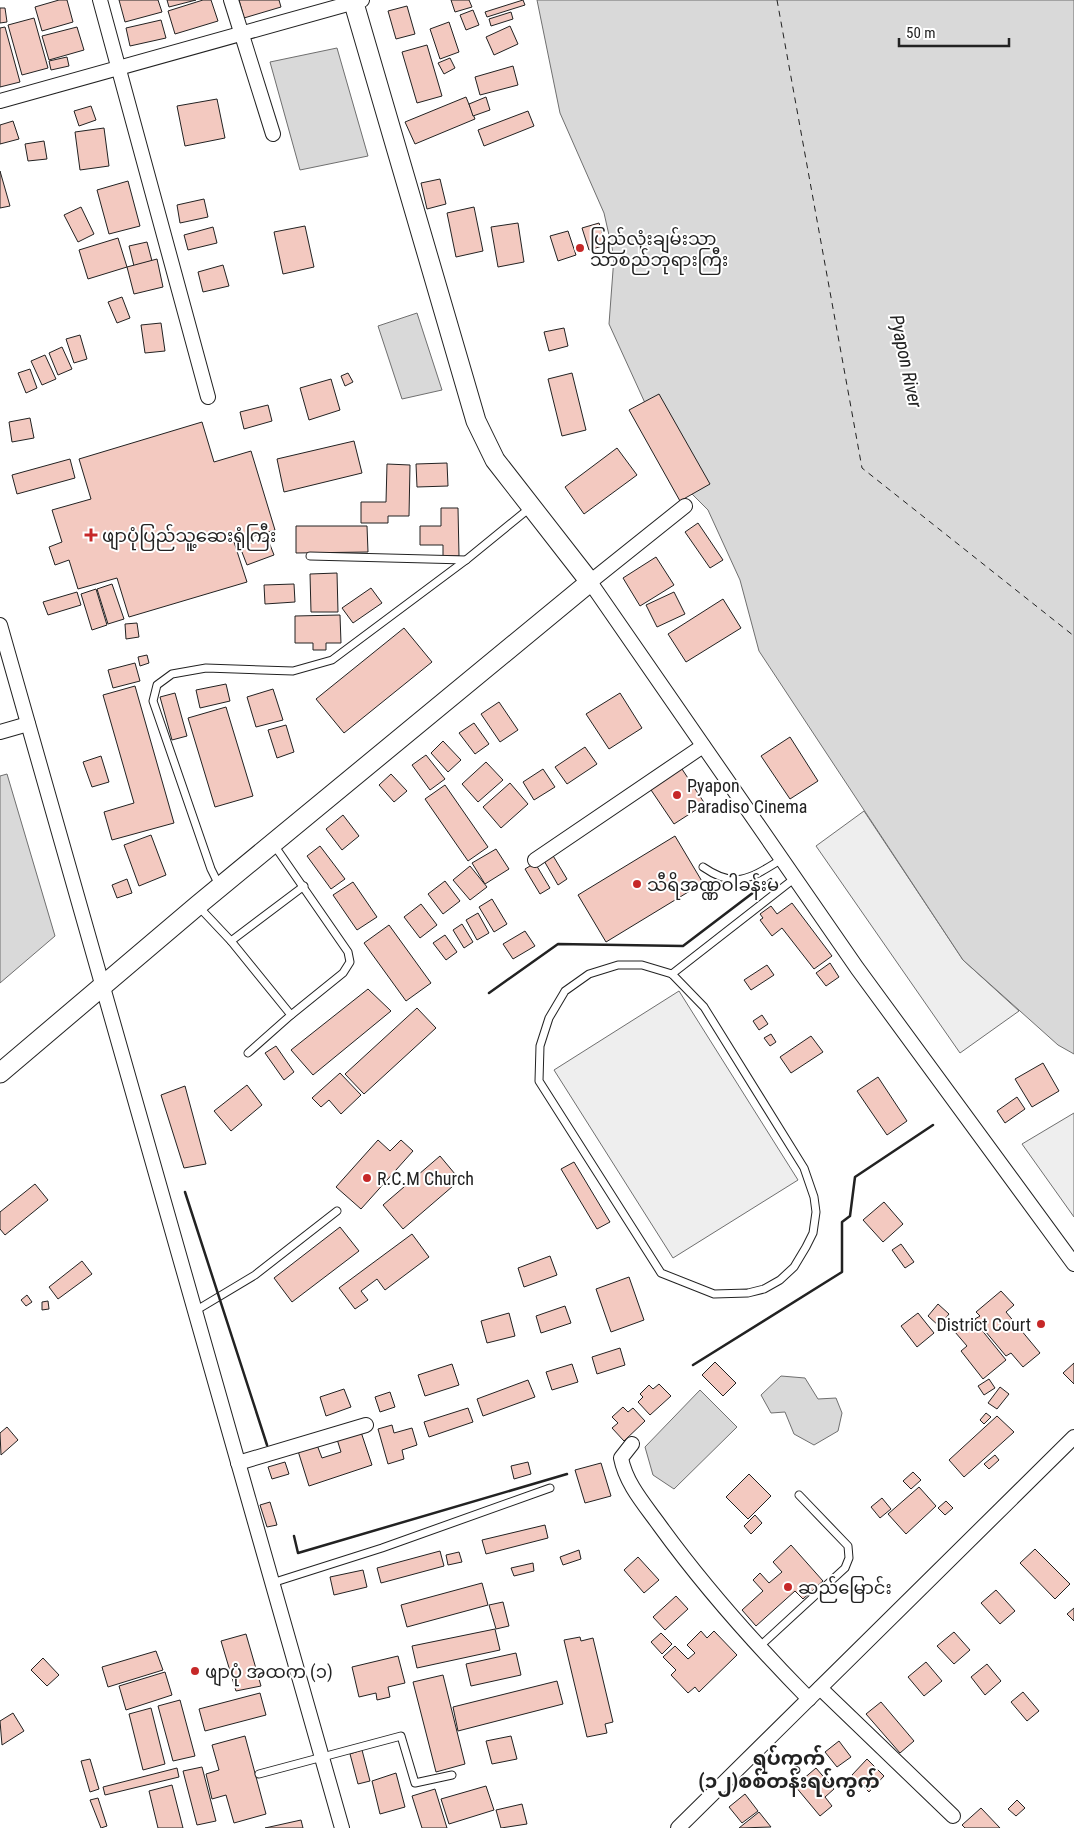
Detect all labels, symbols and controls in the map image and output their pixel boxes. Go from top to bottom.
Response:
scale bar [899,15,1009,47]
text: 50 m [906,24,936,42]
place label: ပြည်လုံးချမ်းသာ သာစည်ဘုရားကြီး [590,226,728,275]
marker: ပြည်လုံးချမ်းသာ သာစည်ဘုရားကြီး [574,242,586,254]
water label: Pyapon River [885,312,927,410]
place label: ဖျာပုံပြည်သူ့ဆေးရုံကြီး [102,522,276,551]
marker: ဖျာပုံပြည်သူ့ဆေးရုံကြီး [84,528,98,542]
place label: Pyapon Paradiso Cinema [687,775,807,817]
marker: Pyapon Paradiso Cinema [671,789,683,801]
place label: သီရိအဏ္ဏဝါခန်းမ [647,871,779,900]
marker: သီရိအဏ္ဏဝါခန်းမ [631,878,643,890]
place label: R.C.M Church [377,1168,474,1189]
marker: R.C.M Church [361,1172,373,1184]
place label: District Court [936,1314,1031,1335]
marker: District Court [1035,1318,1047,1330]
place label: ဆည်မြောင်း [798,1575,892,1603]
marker: ဆည်မြောင်း [782,1581,794,1593]
place label: ဖျာပုံ အထက (၁) [205,1661,333,1687]
marker: ဖျာပုံ အထက (၁) [189,1665,201,1677]
district label: ရပ်ကွက် (၁၂)စစ်တန်းရပ်ကွက် [698,1745,880,1797]

